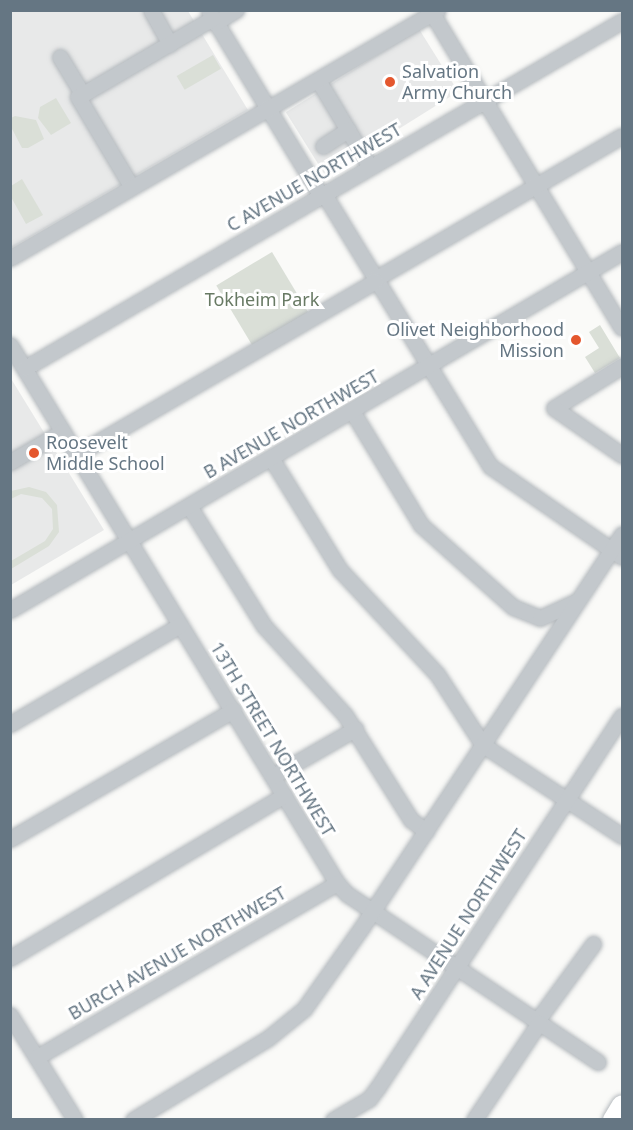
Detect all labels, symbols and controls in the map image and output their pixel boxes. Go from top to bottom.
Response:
place label: Salvation Army Church [402,61,512,104]
marker: Salvation Army Church [383,75,397,89]
street label: C AVENUE NORTHWEST [223,118,405,236]
park label: Tokheim Park [205,288,319,310]
place label: Olivet Neighborhood Mission [386,319,564,362]
marker: Olivet Neighborhood Mission [569,333,583,347]
street label: B AVENUE NORTHWEST [200,365,382,483]
place label: Roosevelt Middle School [46,432,165,474]
marker: Roosevelt Middle School [27,446,41,460]
street label: 13TH STREET NORTHWEST [206,638,340,840]
street label: A AVENUE NORTHWEST [405,825,531,1003]
street label: BURCH AVENUE NORTHWEST [64,882,290,1024]

